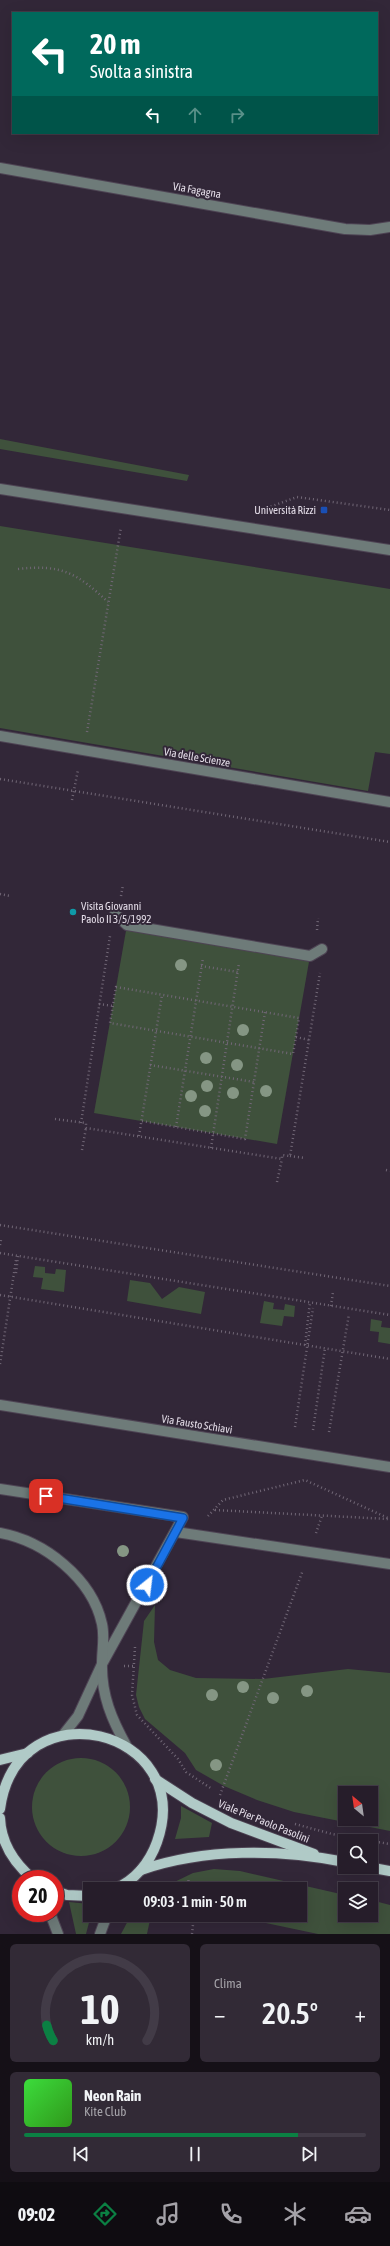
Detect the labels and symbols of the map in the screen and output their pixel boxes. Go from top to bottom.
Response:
street label: Via Fagagna [172,180,222,200]
place label: Università Rizzi [254,504,316,516]
marker: Università Rizzi [319,505,329,515]
street label: Via delle Scienze [163,745,231,769]
place label: Visita Giovanni Paolo II 3/5/1992 [81,900,152,925]
marker: Visita Giovanni Paolo II 3/5/1992 [68,907,78,917]
street label: Via Fausto Schiavi [161,1412,233,1436]
pin [29,1479,63,1513]
position arrow [126,1564,168,1606]
north arrow [338,1786,378,1826]
street label: Viale Pier Paolo Pasolini [217,1797,311,1845]
speed limit sign: 20 [12,1870,64,1922]

